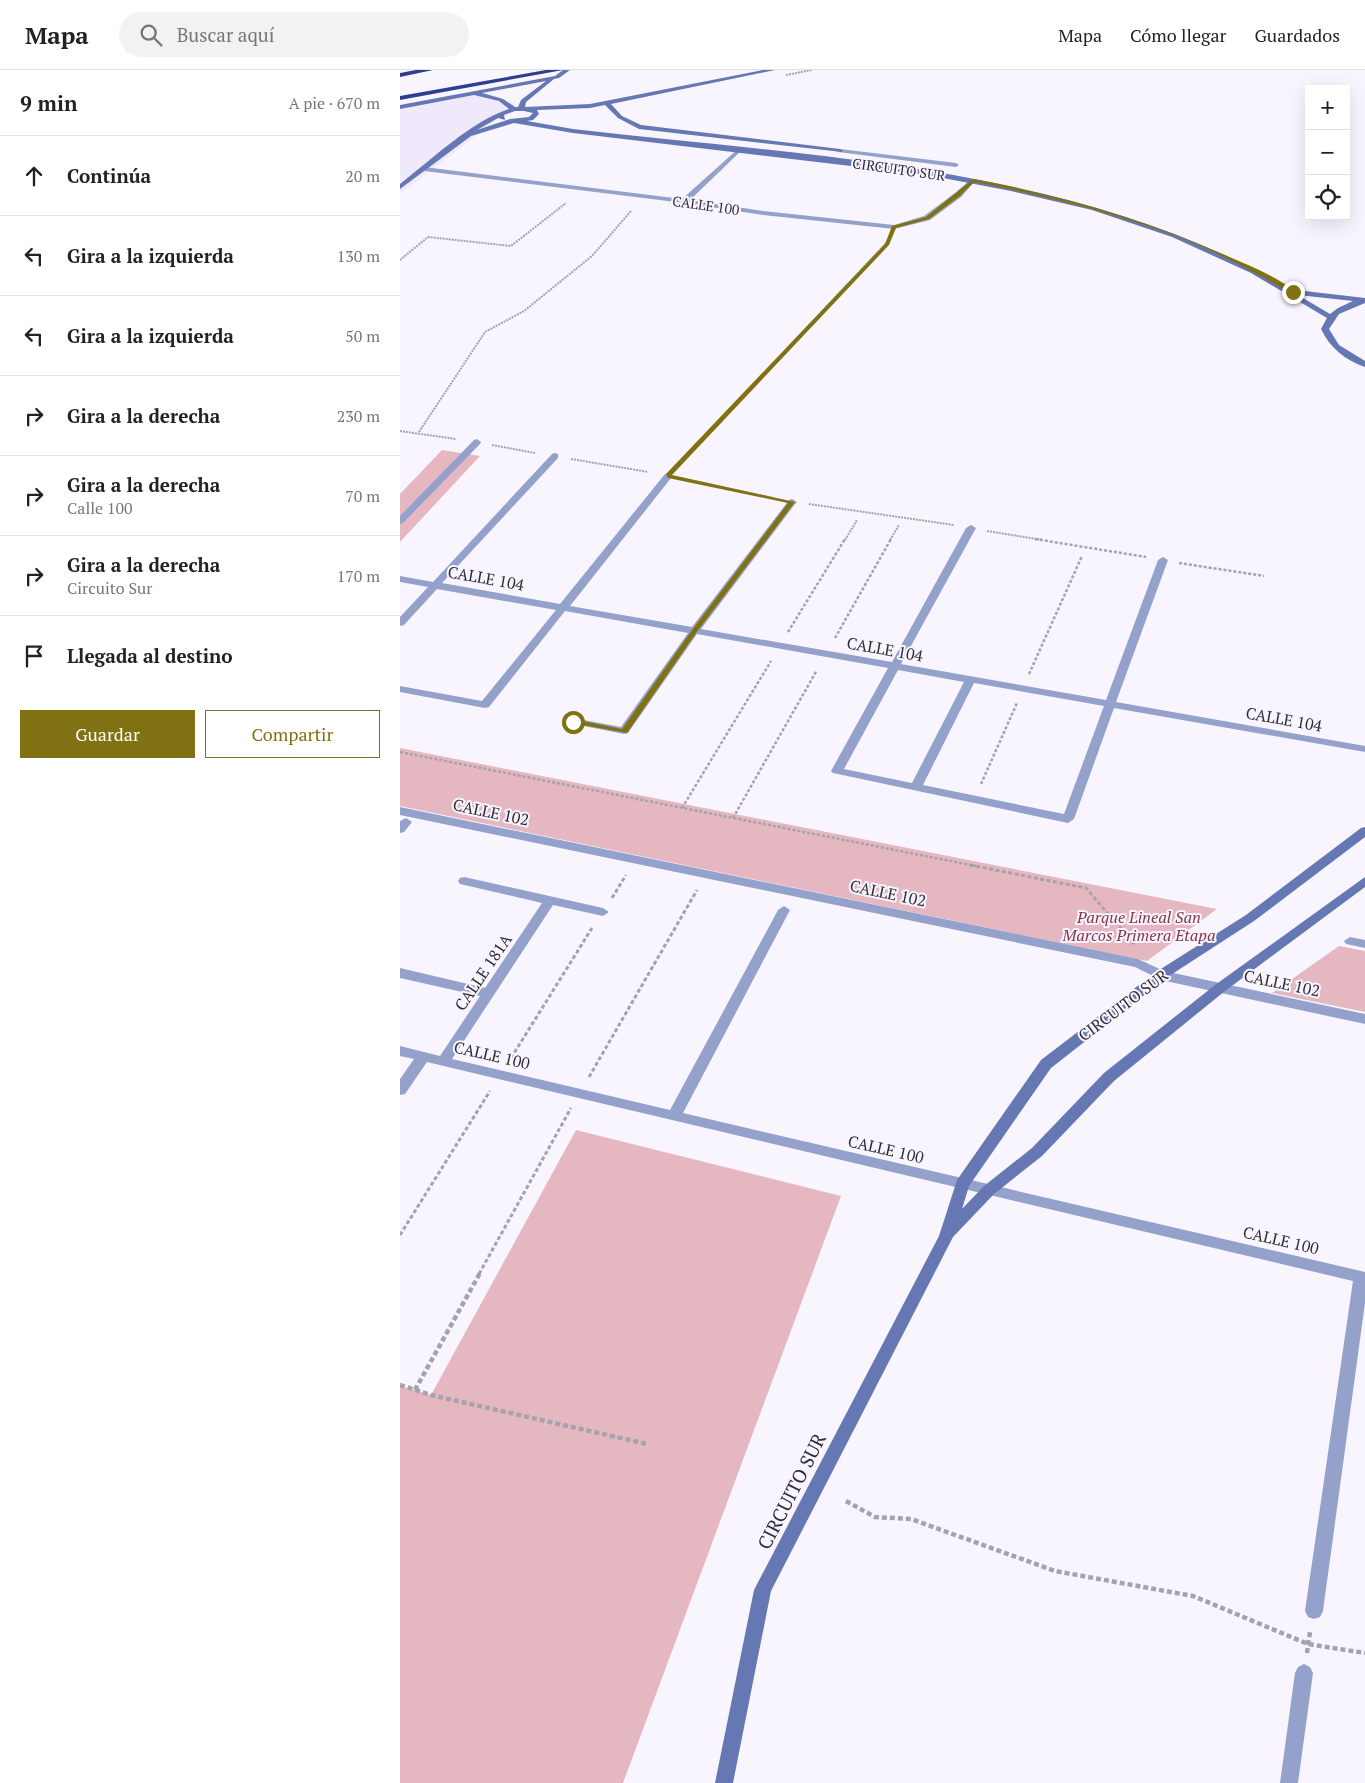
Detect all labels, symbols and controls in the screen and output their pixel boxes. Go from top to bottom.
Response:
search box [119,12,469,57]
text: Mapa [25,19,89,51]
icon: search [137,21,165,49]
text: Buscar aquí [177,22,274,47]
text: Mapa [1058,23,1102,47]
text: Cómo llegar [1130,23,1226,47]
text: Guardados [1254,23,1340,47]
map controls [1305,85,1350,220]
button: + [1305,85,1350,130]
text: 9 min [20,89,77,117]
text: A pie · 670 m [289,92,380,114]
button: − [1305,130,1350,175]
street label: CIRCUITO SUR [851,153,947,185]
icon: ahead [20,162,48,190]
text: Continúa [67,163,151,188]
text: 20 m [345,165,380,187]
button: locate [1305,175,1350,220]
street label: CALLE 100 [671,191,741,219]
icon: left [20,242,48,270]
text: Gira a la izquierda [67,243,234,268]
text: 130 m [337,245,380,267]
route end [1282,281,1305,304]
icon: left [20,322,48,350]
text: Gira a la izquierda [67,323,234,348]
text: 50 m [345,325,380,347]
icon: right [20,402,48,430]
text: Gira a la derecha [67,403,220,428]
text: 230 m [337,405,380,427]
text: Gira a la derecha [67,472,220,497]
icon: right [20,482,48,510]
text: 70 m [345,485,380,507]
text: Calle 100 [67,497,133,519]
text: Gira a la derecha [67,552,220,577]
street label: CALLE 104 [446,560,526,596]
icon: right [20,562,48,590]
text: 170 m [337,565,380,587]
text: Circuito Sur [67,577,152,599]
street label: CALLE 104 [845,631,925,667]
icon: arrive [20,642,48,670]
text: Llegada al destino [67,643,233,668]
street label: CALLE 104 [1244,701,1324,737]
button: Guardar [20,710,195,758]
button: Compartir [205,710,380,758]
route start [562,711,585,734]
street label: CALLE 102 [451,793,531,831]
street label: CALLE 102 [848,874,928,912]
park label: Parque Lineal San Marcos Primera Etapa [1062,906,1215,946]
street label: CALLE 181A [449,929,517,1015]
street label: CIRCUITO SUR [1074,964,1173,1046]
street label: CALLE 102 [1242,964,1322,1002]
street label: CALLE 100 [452,1036,532,1074]
street label: CALLE 100 [846,1130,926,1168]
street label: CALLE 100 [1241,1221,1321,1259]
street label: CIRCUITO SUR [751,1429,831,1553]

